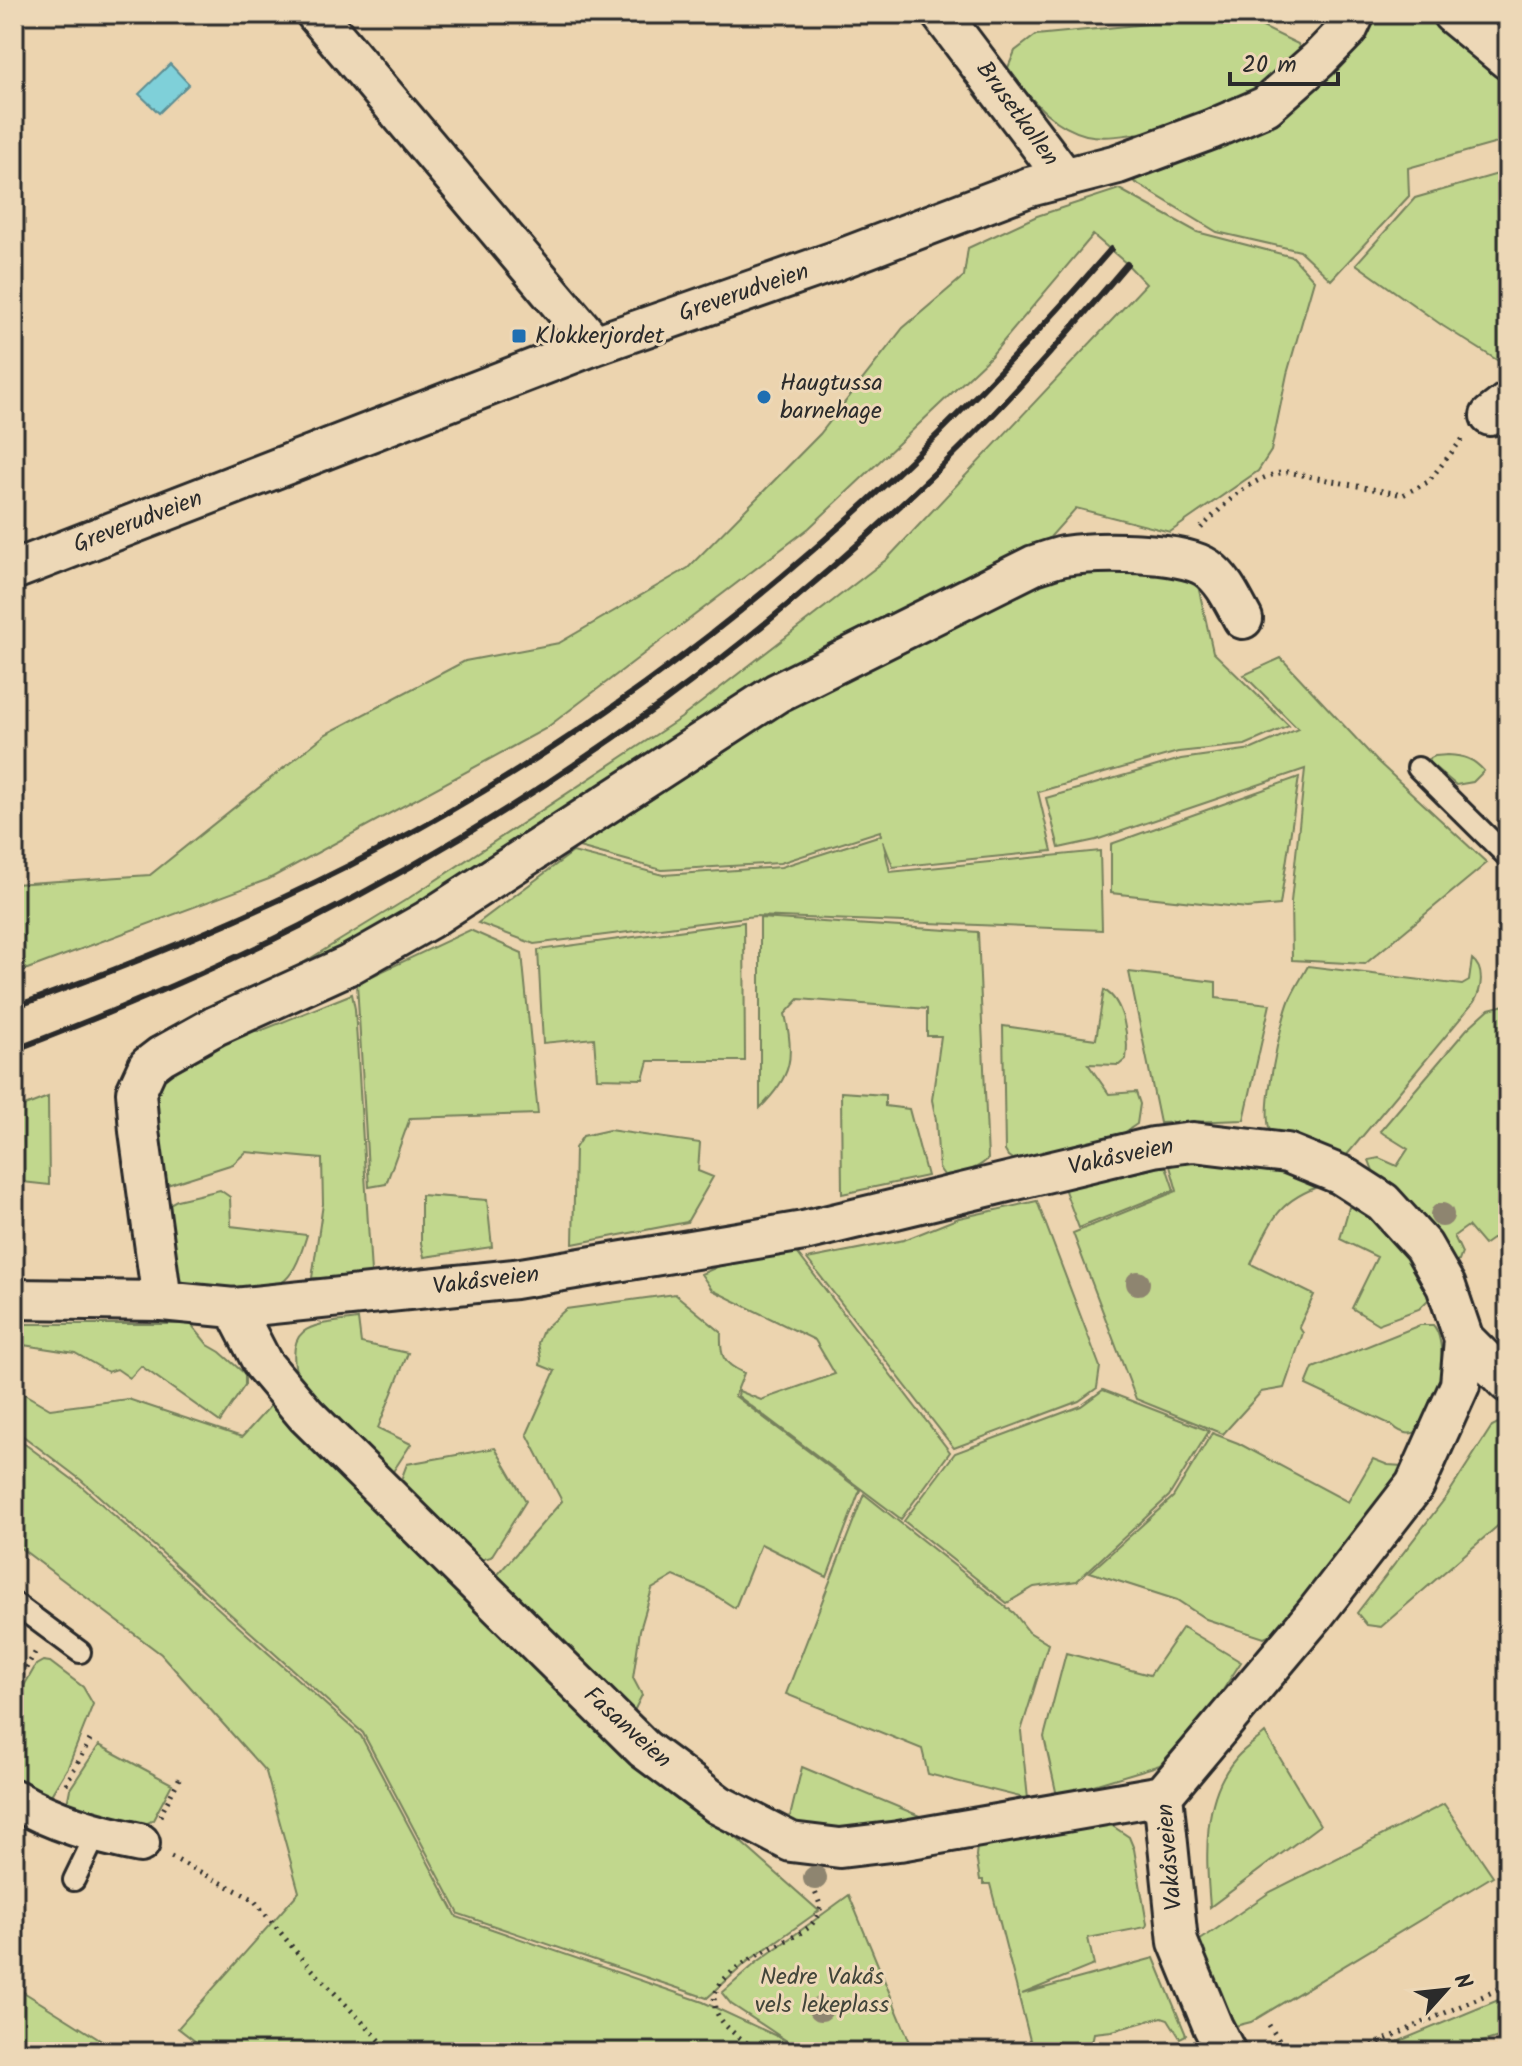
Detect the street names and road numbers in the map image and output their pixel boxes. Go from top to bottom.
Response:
street label: Brusetkollen [965,53,1069,175]
street label: Greverudveien [673,252,815,334]
street label: Greverudveien [68,479,208,565]
street label: Vakåsveien [1065,1127,1177,1187]
street label: Vakåsveien [430,1255,542,1307]
street label: Fasanveien [574,1677,680,1779]
street label: Vakåsveien [1146,1802,1194,1912]

